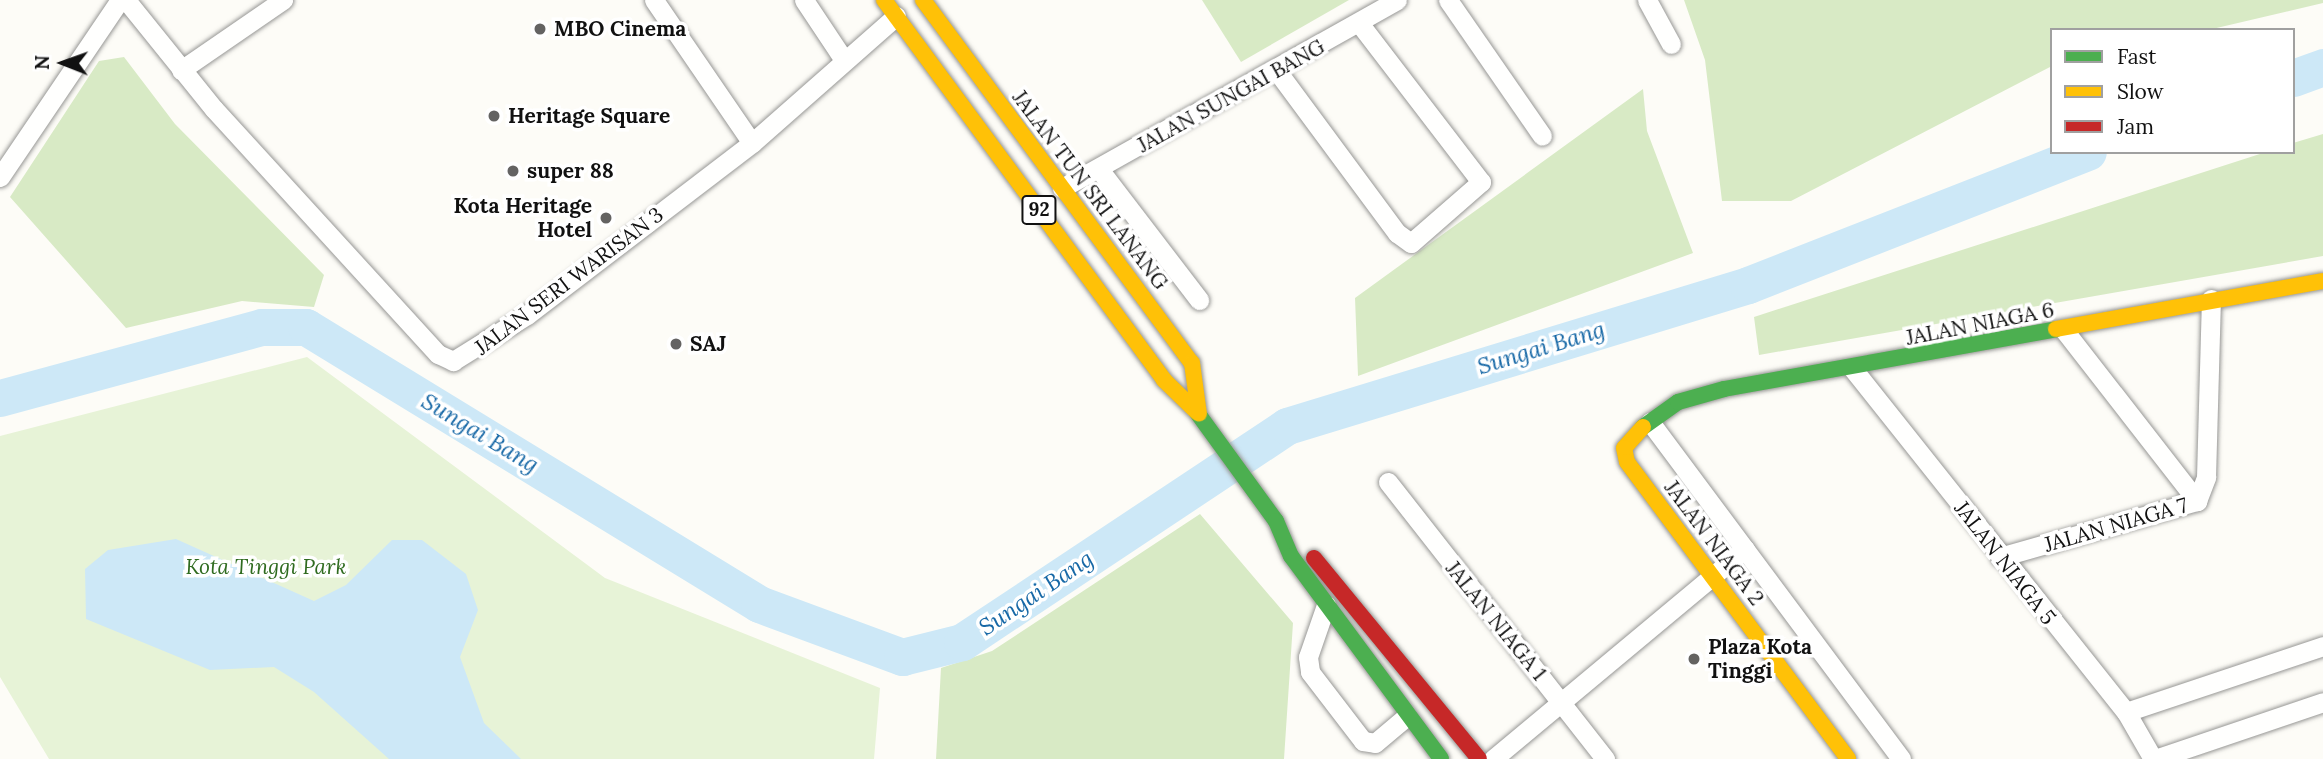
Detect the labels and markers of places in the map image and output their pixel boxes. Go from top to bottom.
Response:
place label: MBO Cinema [554,16,686,42]
marker: MBO Cinema [532,21,548,37]
place label: Heritage Square [508,103,670,129]
marker: Heritage Square [486,108,502,124]
place label: super 88 [527,158,614,184]
marker: super 88 [505,163,521,179]
place label: Kota Heritage Hotel [453,193,592,243]
marker: Kota Heritage Hotel [598,210,614,226]
place label: SAJ [690,331,726,357]
marker: SAJ [668,336,684,352]
place label: Plaza Kota Tinggi [1708,634,1812,684]
marker: Plaza Kota Tinggi [1686,651,1702,667]

